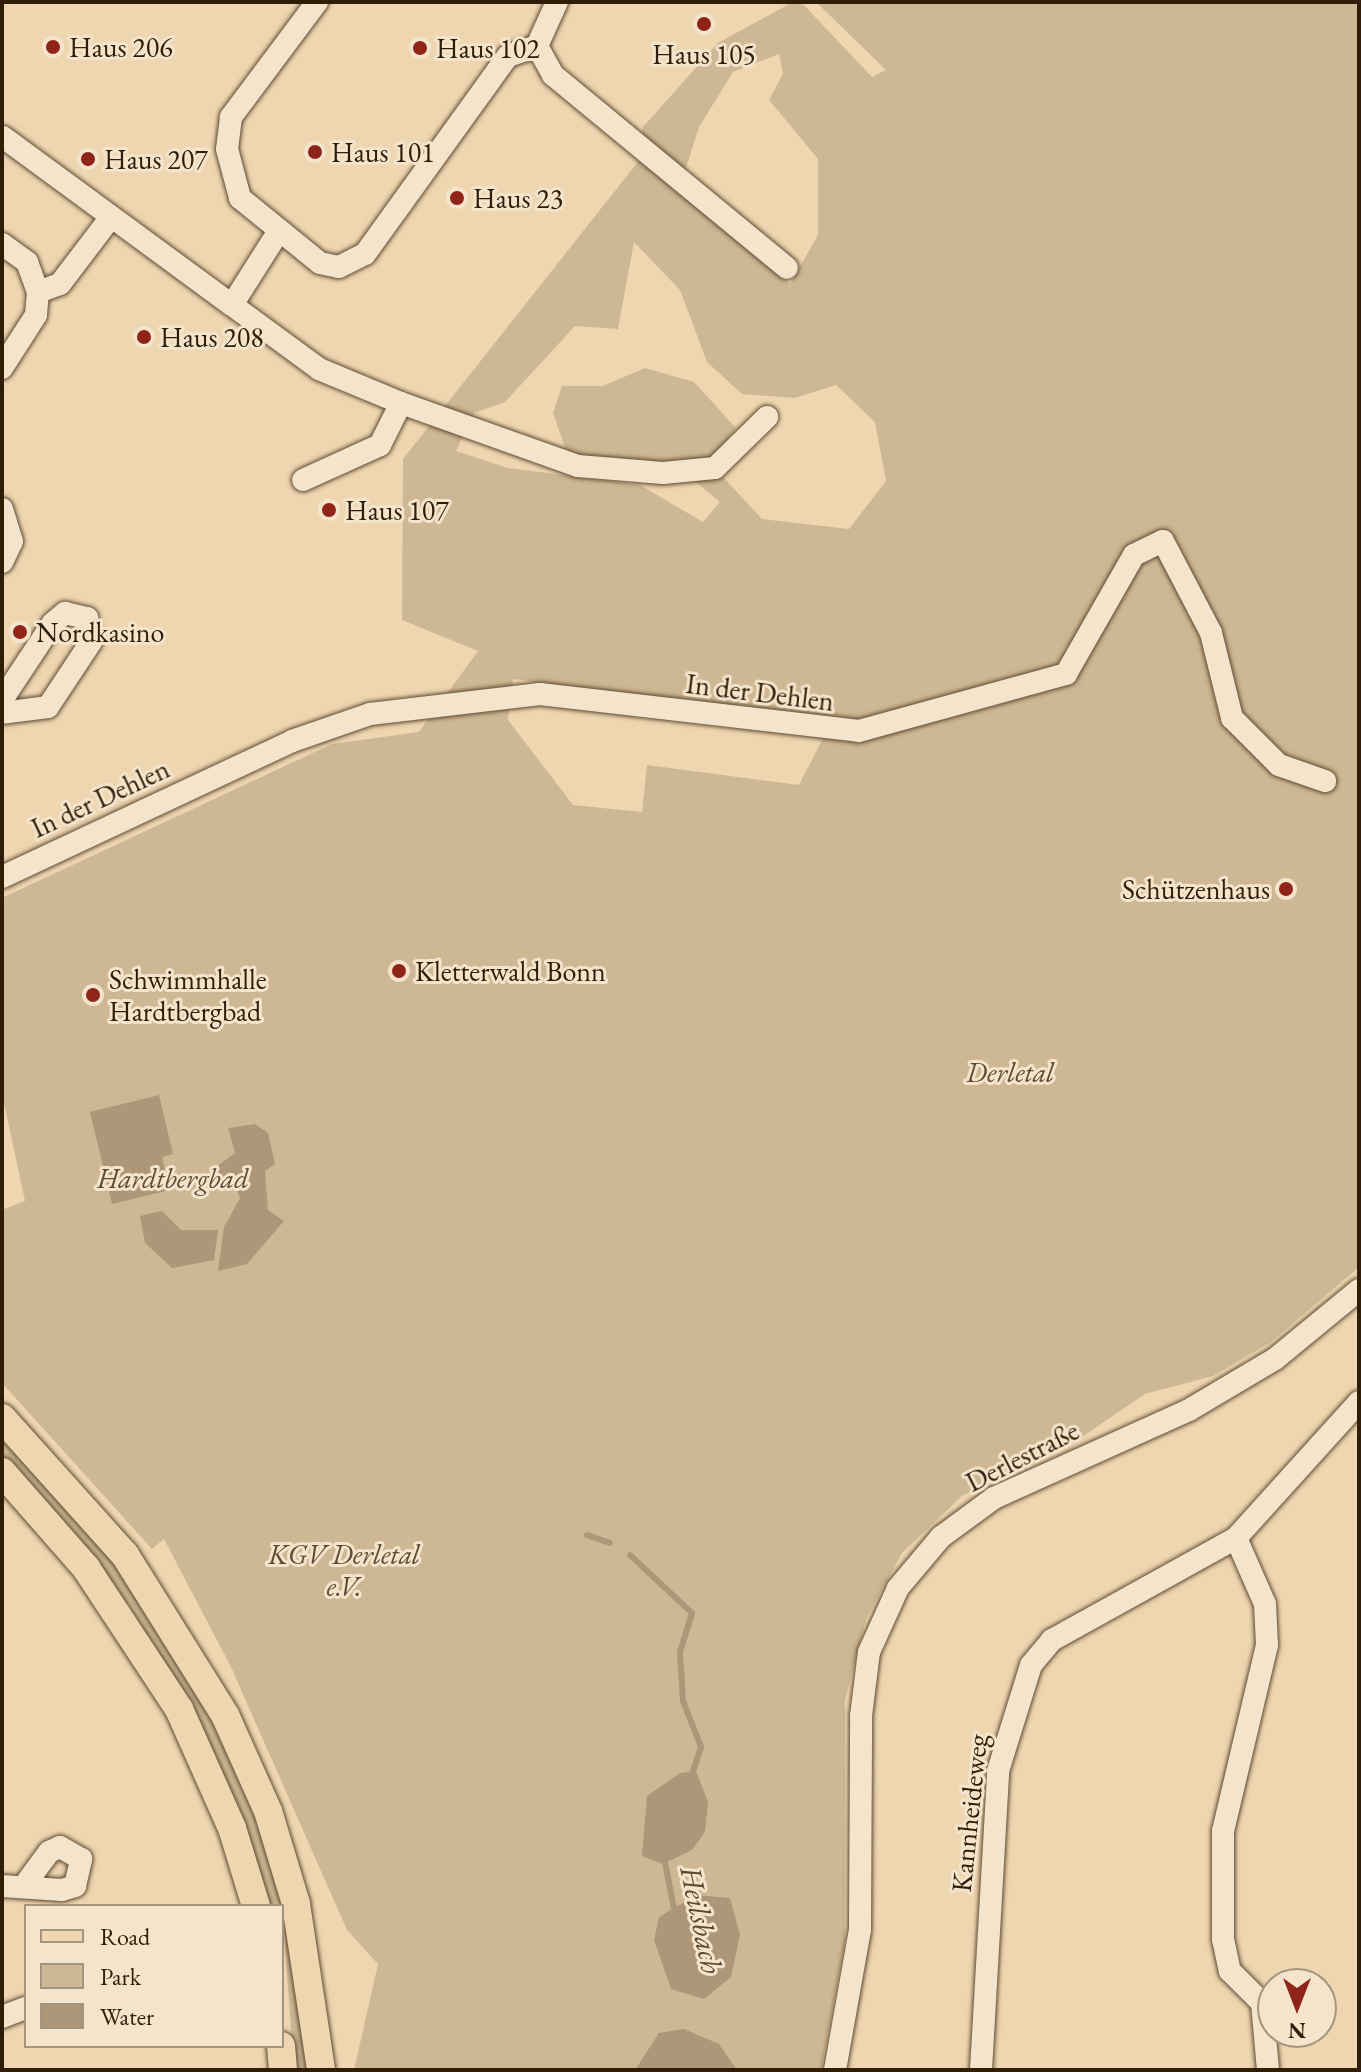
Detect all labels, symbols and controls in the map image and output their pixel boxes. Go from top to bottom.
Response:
marker: Haus 105 [695,15,713,33]
place label: Haus 206 [69,30,173,64]
place label: Haus 102 [436,31,540,65]
place label: Haus 105 [652,37,756,71]
marker: Haus 206 [44,38,62,56]
marker: Haus 102 [411,39,429,57]
place label: Haus 101 [331,135,435,169]
place label: Haus 207 [104,142,208,176]
marker: Haus 101 [306,143,324,161]
marker: Haus 207 [79,150,97,168]
place label: Haus 23 [473,181,563,215]
marker: Haus 23 [448,189,466,207]
place label: Haus 208 [160,320,264,354]
marker: Haus 208 [135,328,153,346]
place label: Haus 107 [345,493,449,527]
marker: Haus 107 [320,501,338,519]
place label: Nordkasino [36,615,164,649]
marker: Nordkasino [11,623,29,641]
street label: In der Dehlen [684,666,836,718]
street label: In der Dehlen [25,751,175,845]
place label: Schützenhaus [1122,872,1270,906]
marker: Schützenhaus [1277,880,1295,898]
place label: Kletterwald Bonn [415,954,606,988]
place label: Schwimmhalle Hardtbergbad [109,962,267,1028]
marker: Kletterwald Bonn [390,962,408,980]
marker: Schwimmhalle Hardtbergbad [84,986,102,1004]
park label: Derletal [966,1055,1054,1089]
park label: Hardtbergbad [97,1161,249,1195]
street label: Derlestraße [960,1413,1084,1499]
park label: KGV Derletal e.V. [268,1537,420,1603]
street label: Kannheideweg [944,1732,994,1894]
water label: Heilsbach [672,1863,730,1977]
legend [24,1904,284,2048]
text: Road [100,1921,150,1952]
text: Park [100,1961,141,1992]
north arrow [1257,1968,1337,2048]
text: Water [100,2001,154,2032]
text: N [1288,2016,1306,2045]

